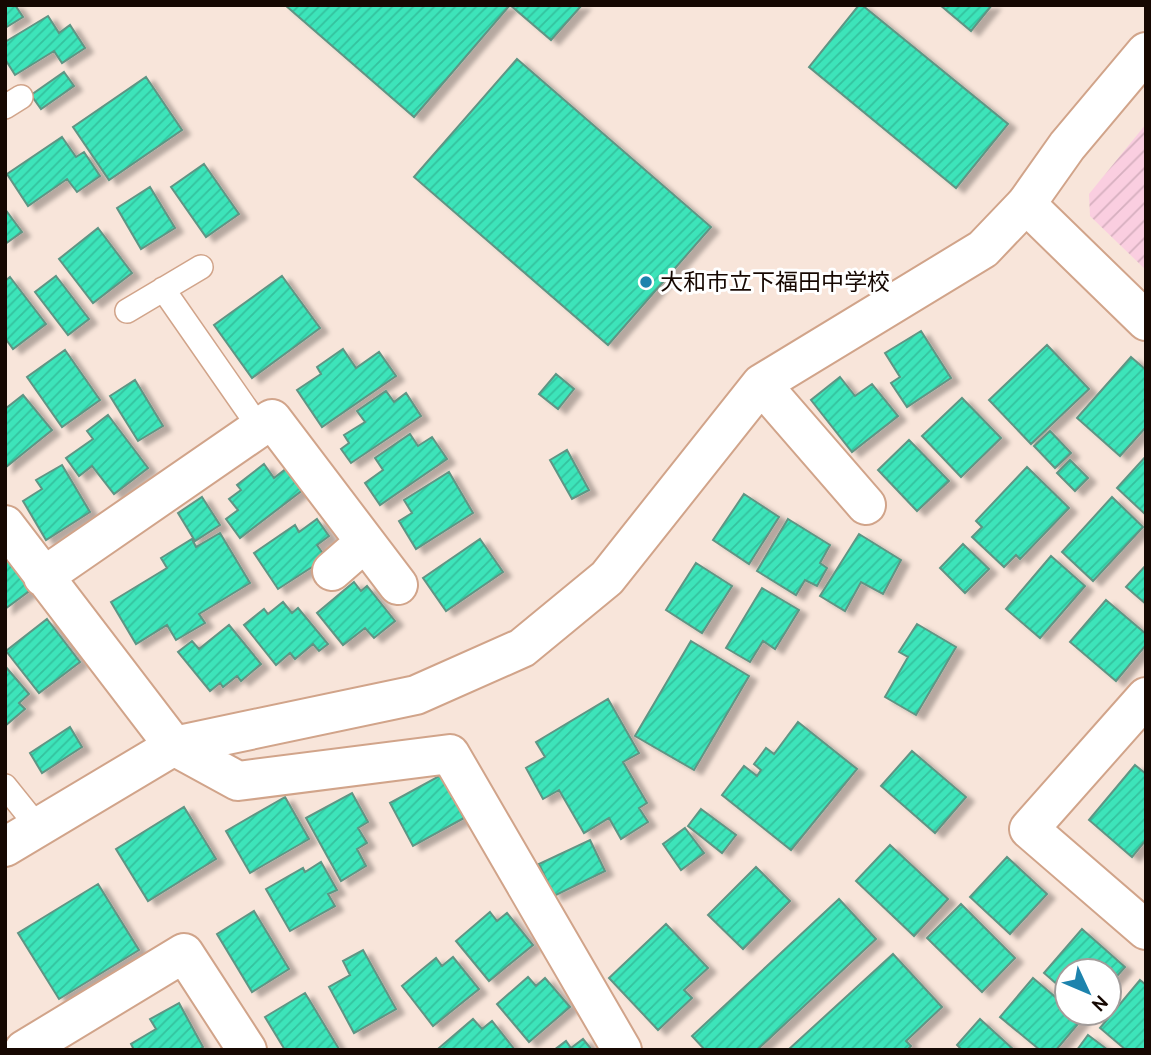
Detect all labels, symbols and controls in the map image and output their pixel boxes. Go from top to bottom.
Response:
place label: 大和市立下福田中学校 [660,268,890,296]
marker: 大和市立下福田中学校 [638,274,654,290]
north arrow [1053,957,1123,1027]
text: N [1087,991,1113,1016]

